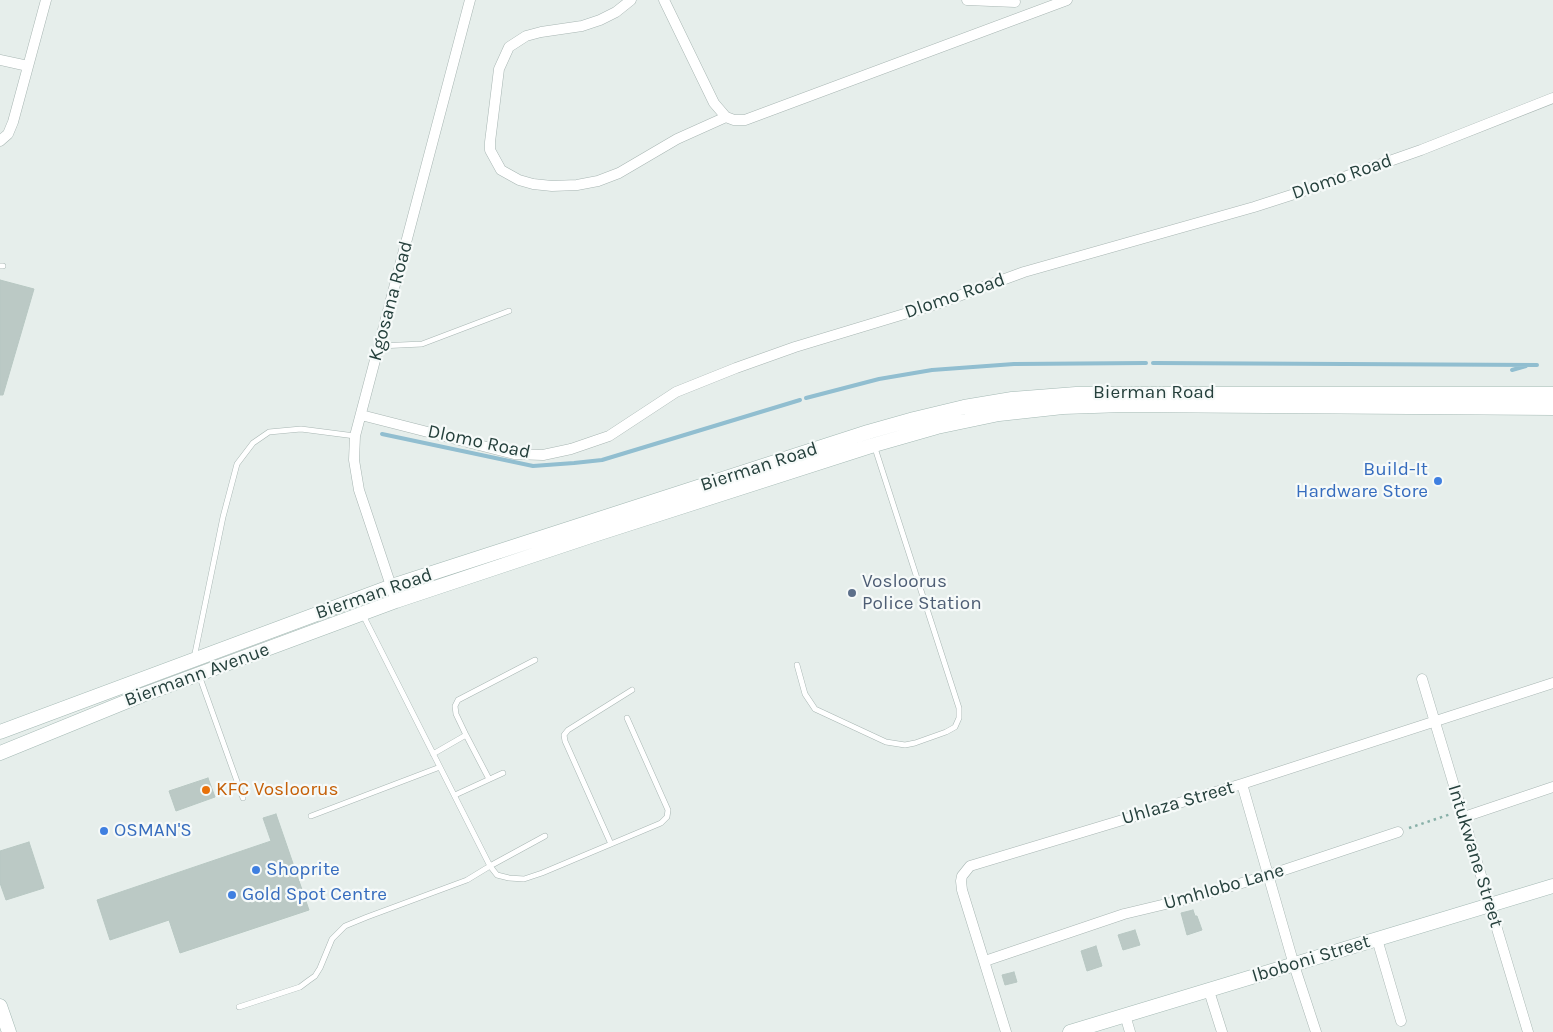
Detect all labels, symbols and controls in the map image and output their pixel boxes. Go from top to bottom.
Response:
street label: Dlomo Road [1289,149,1395,205]
street label: Kgosana Road [364,239,418,363]
street label: Dlomo Road [902,268,1008,324]
street label: Bierman Road [1093,382,1215,404]
street label: Dlomo Road [425,420,533,464]
street label: Bierman Road [697,437,821,497]
place label: Build-It Hardware Store [1296,459,1428,503]
marker: Build-It Hardware Store [1432,475,1444,487]
street label: Bierman Road [313,563,435,625]
place label: Vosloorus Police Station [862,571,982,615]
marker: Vosloorus Police Station [846,587,858,599]
street label: Biermann Avenue [122,638,272,712]
street label: Uhlaza Street [1119,776,1237,830]
place label: KFC Vosloorus [216,779,339,801]
street label: Intukwane Street [1442,782,1508,930]
marker: KFC Vosloorus [200,784,212,796]
place label: OSMAN'S [114,820,192,842]
marker: OSMAN'S [98,825,110,837]
place label: Shoprite [266,859,340,881]
street label: Umhlobo Lane [1161,859,1287,915]
marker: Shoprite [250,864,262,876]
place label: Gold Spot Centre [242,884,387,906]
marker: Gold Spot Centre [226,889,238,901]
street label: Iboboni Street [1249,930,1373,988]

